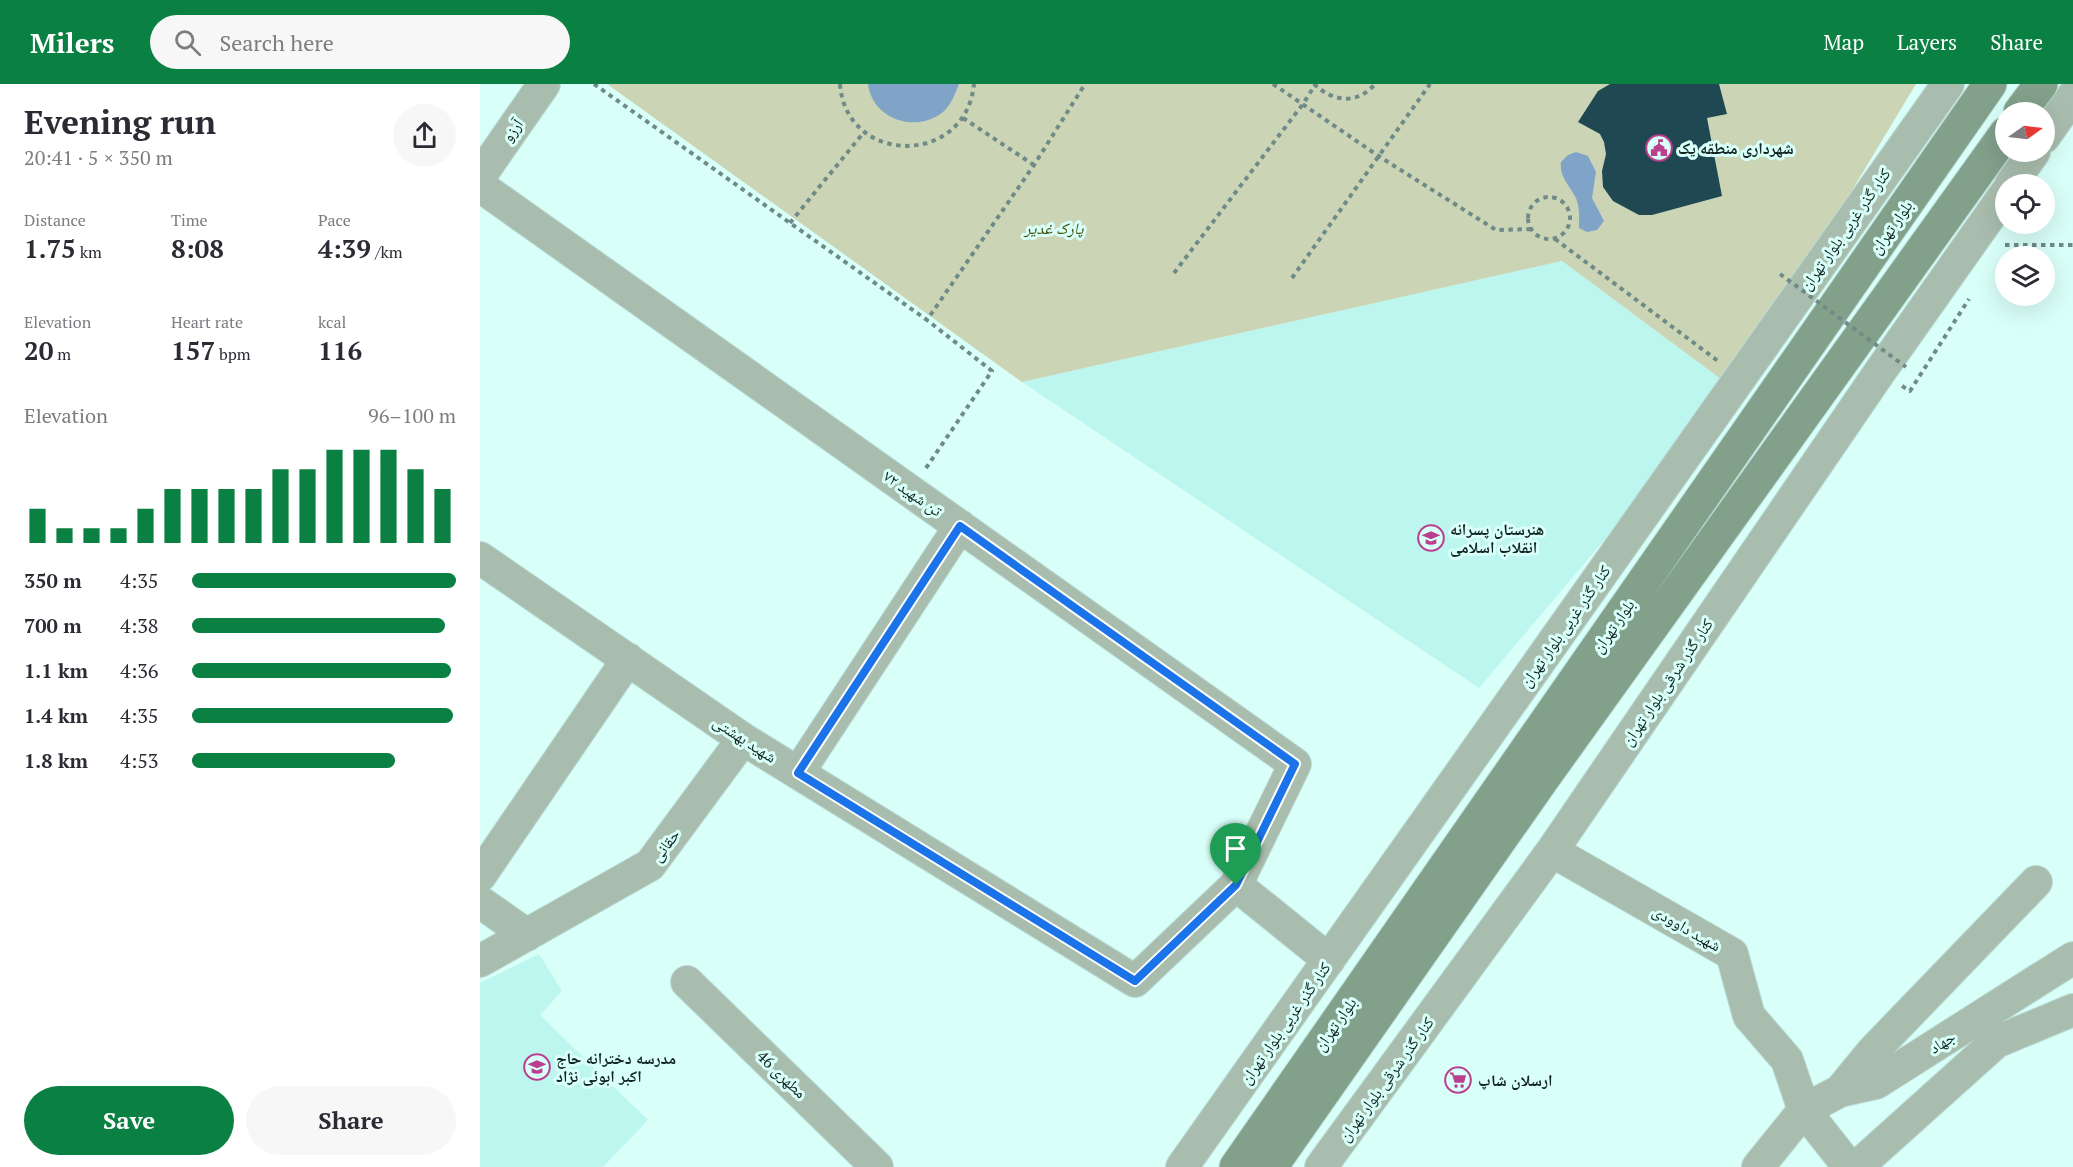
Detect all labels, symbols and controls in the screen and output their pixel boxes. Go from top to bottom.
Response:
search box [150,15,570,69]
text: Milers [30,24,114,61]
icon: search [171,26,204,59]
text: Search here [219,28,334,57]
text: Map [1823,28,1864,56]
text: Layers [1897,28,1957,56]
text: Share [1990,28,2043,56]
text: Evening run [24,100,216,143]
north arrow [1995,102,2055,162]
map controls [1995,102,2055,306]
button: share [393,104,456,167]
street label: آرزو [496,113,528,146]
public building icon: شهرداری منطقه یک [1644,133,1674,163]
place label: شهرداری منطقه یک [1678,137,1794,159]
text: 20:41 · 5 × 350 m [24,144,173,171]
street label: کنار گذر غربی بلوار تهران [1795,163,1896,294]
button: locate [1995,174,2055,234]
street label: بلوار تهران [1865,196,1917,258]
text: Distance [24,209,86,231]
text: Time [171,209,208,231]
text: Pace [318,209,351,231]
park label: پارک غدیر [1024,217,1084,239]
text: 1.75 [24,231,76,265]
text: 8:08 [171,231,224,265]
text: 4:39 [318,231,371,265]
text: km [76,241,102,263]
text: /km [371,241,402,263]
button: layers [1995,246,2055,306]
text: Elevation [24,311,91,333]
text: Heart rate [171,311,243,333]
text: kcal [318,311,346,333]
text: 20 [24,333,53,367]
text: 157 [171,333,215,367]
text: 116 [318,333,362,367]
text: m [53,343,71,365]
text: bpm [215,343,251,365]
text: Elevation [24,402,108,429]
text: 96–100 m [368,402,456,429]
street label: ۷۲ تن شهید [879,465,947,521]
place label: هنرستان پسرانه انقلاب اسلامی [1450,518,1544,558]
school or university icon: هنرستان پسرانه انقلاب اسلامی [1416,523,1446,553]
street label: کنار گذر غربی بلوار تهران [1516,561,1614,691]
text: 350 m [24,567,82,594]
text: 4:35 [120,567,159,594]
street label: بلوار تهران [1588,596,1638,656]
text: 700 m [24,612,82,639]
text: 4:38 [120,612,159,639]
street label: کنار گذر شرقی بلوار تهران [1616,614,1718,750]
text: 1.1 km [24,657,88,684]
text: 4:36 [120,657,159,684]
text: 1.4 km [24,702,88,729]
text: 4:35 [120,702,159,729]
street label: شهید بهشتی [709,710,781,768]
text: 1.8 km [24,747,88,774]
text: 4:53 [120,747,159,774]
pin [1210,823,1261,885]
street label: حقانی [645,824,685,866]
icon: arrive [1219,832,1252,865]
street label: شهید داوودی [1649,900,1725,956]
street label: کنار گذر غربی بلوار تهران [1236,958,1334,1088]
street label: بلوار تهران [1310,994,1360,1054]
street label: کنار گذر شرقی بلوار تهران [1333,1012,1439,1146]
street label: جهاد [1925,1026,1959,1058]
street label: مطهری 46 [753,1045,811,1103]
place label: مدرسه دخترانه حاج اکبر ابوئی نژاد [556,1047,676,1087]
school or university icon: مدرسه دخترانه حاج اکبر ابوئی نژاد [522,1052,552,1082]
supermarket icon: ارسلان شاپ [1443,1065,1473,1095]
place label: ارسلان شاپ [1478,1069,1553,1091]
button: Save [24,1086,234,1155]
button: Share [246,1086,456,1155]

